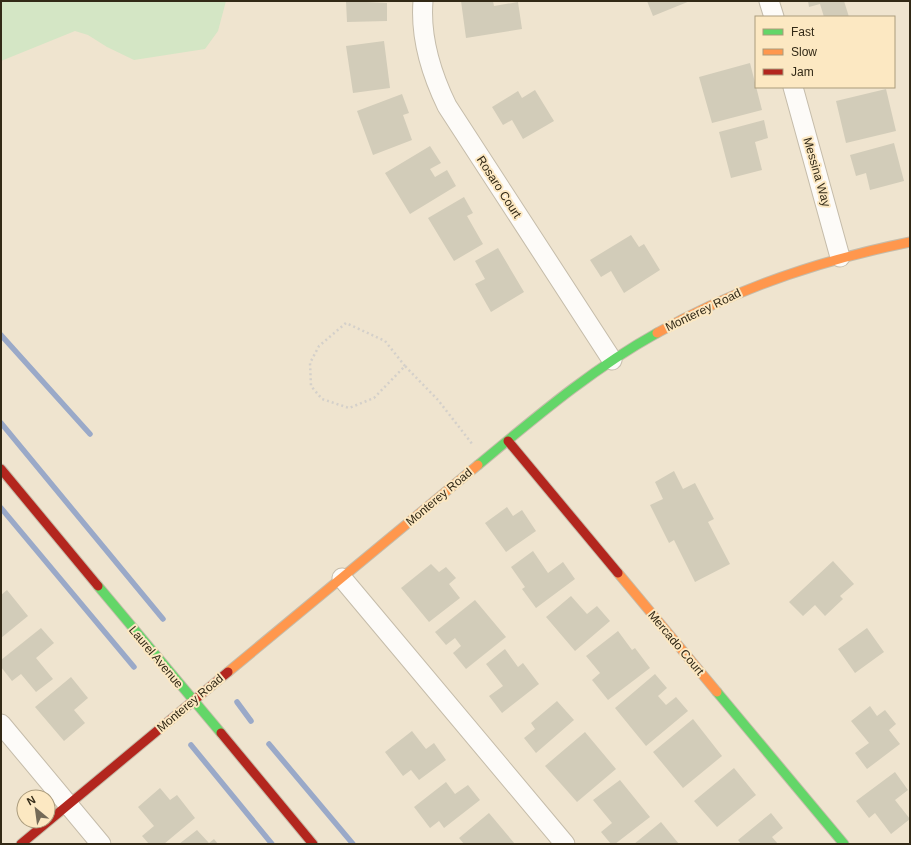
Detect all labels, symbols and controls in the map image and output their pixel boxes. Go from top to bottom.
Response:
legend [755,16,895,88]
text: Fast [791,25,815,39]
text: Slow [791,45,817,59]
text: Jam [791,65,814,79]
street label: Messina Way [800,136,834,208]
street label: Rosaro Court [474,153,525,221]
street label: Monterey Road [663,286,743,334]
street label: Monterey Road [403,465,475,529]
street label: Mercado Court [645,608,707,678]
street label: Laurel Avenue [126,623,186,691]
street label: Monterey Road [154,671,226,735]
north arrow [16,789,56,829]
text: N [25,793,38,807]

